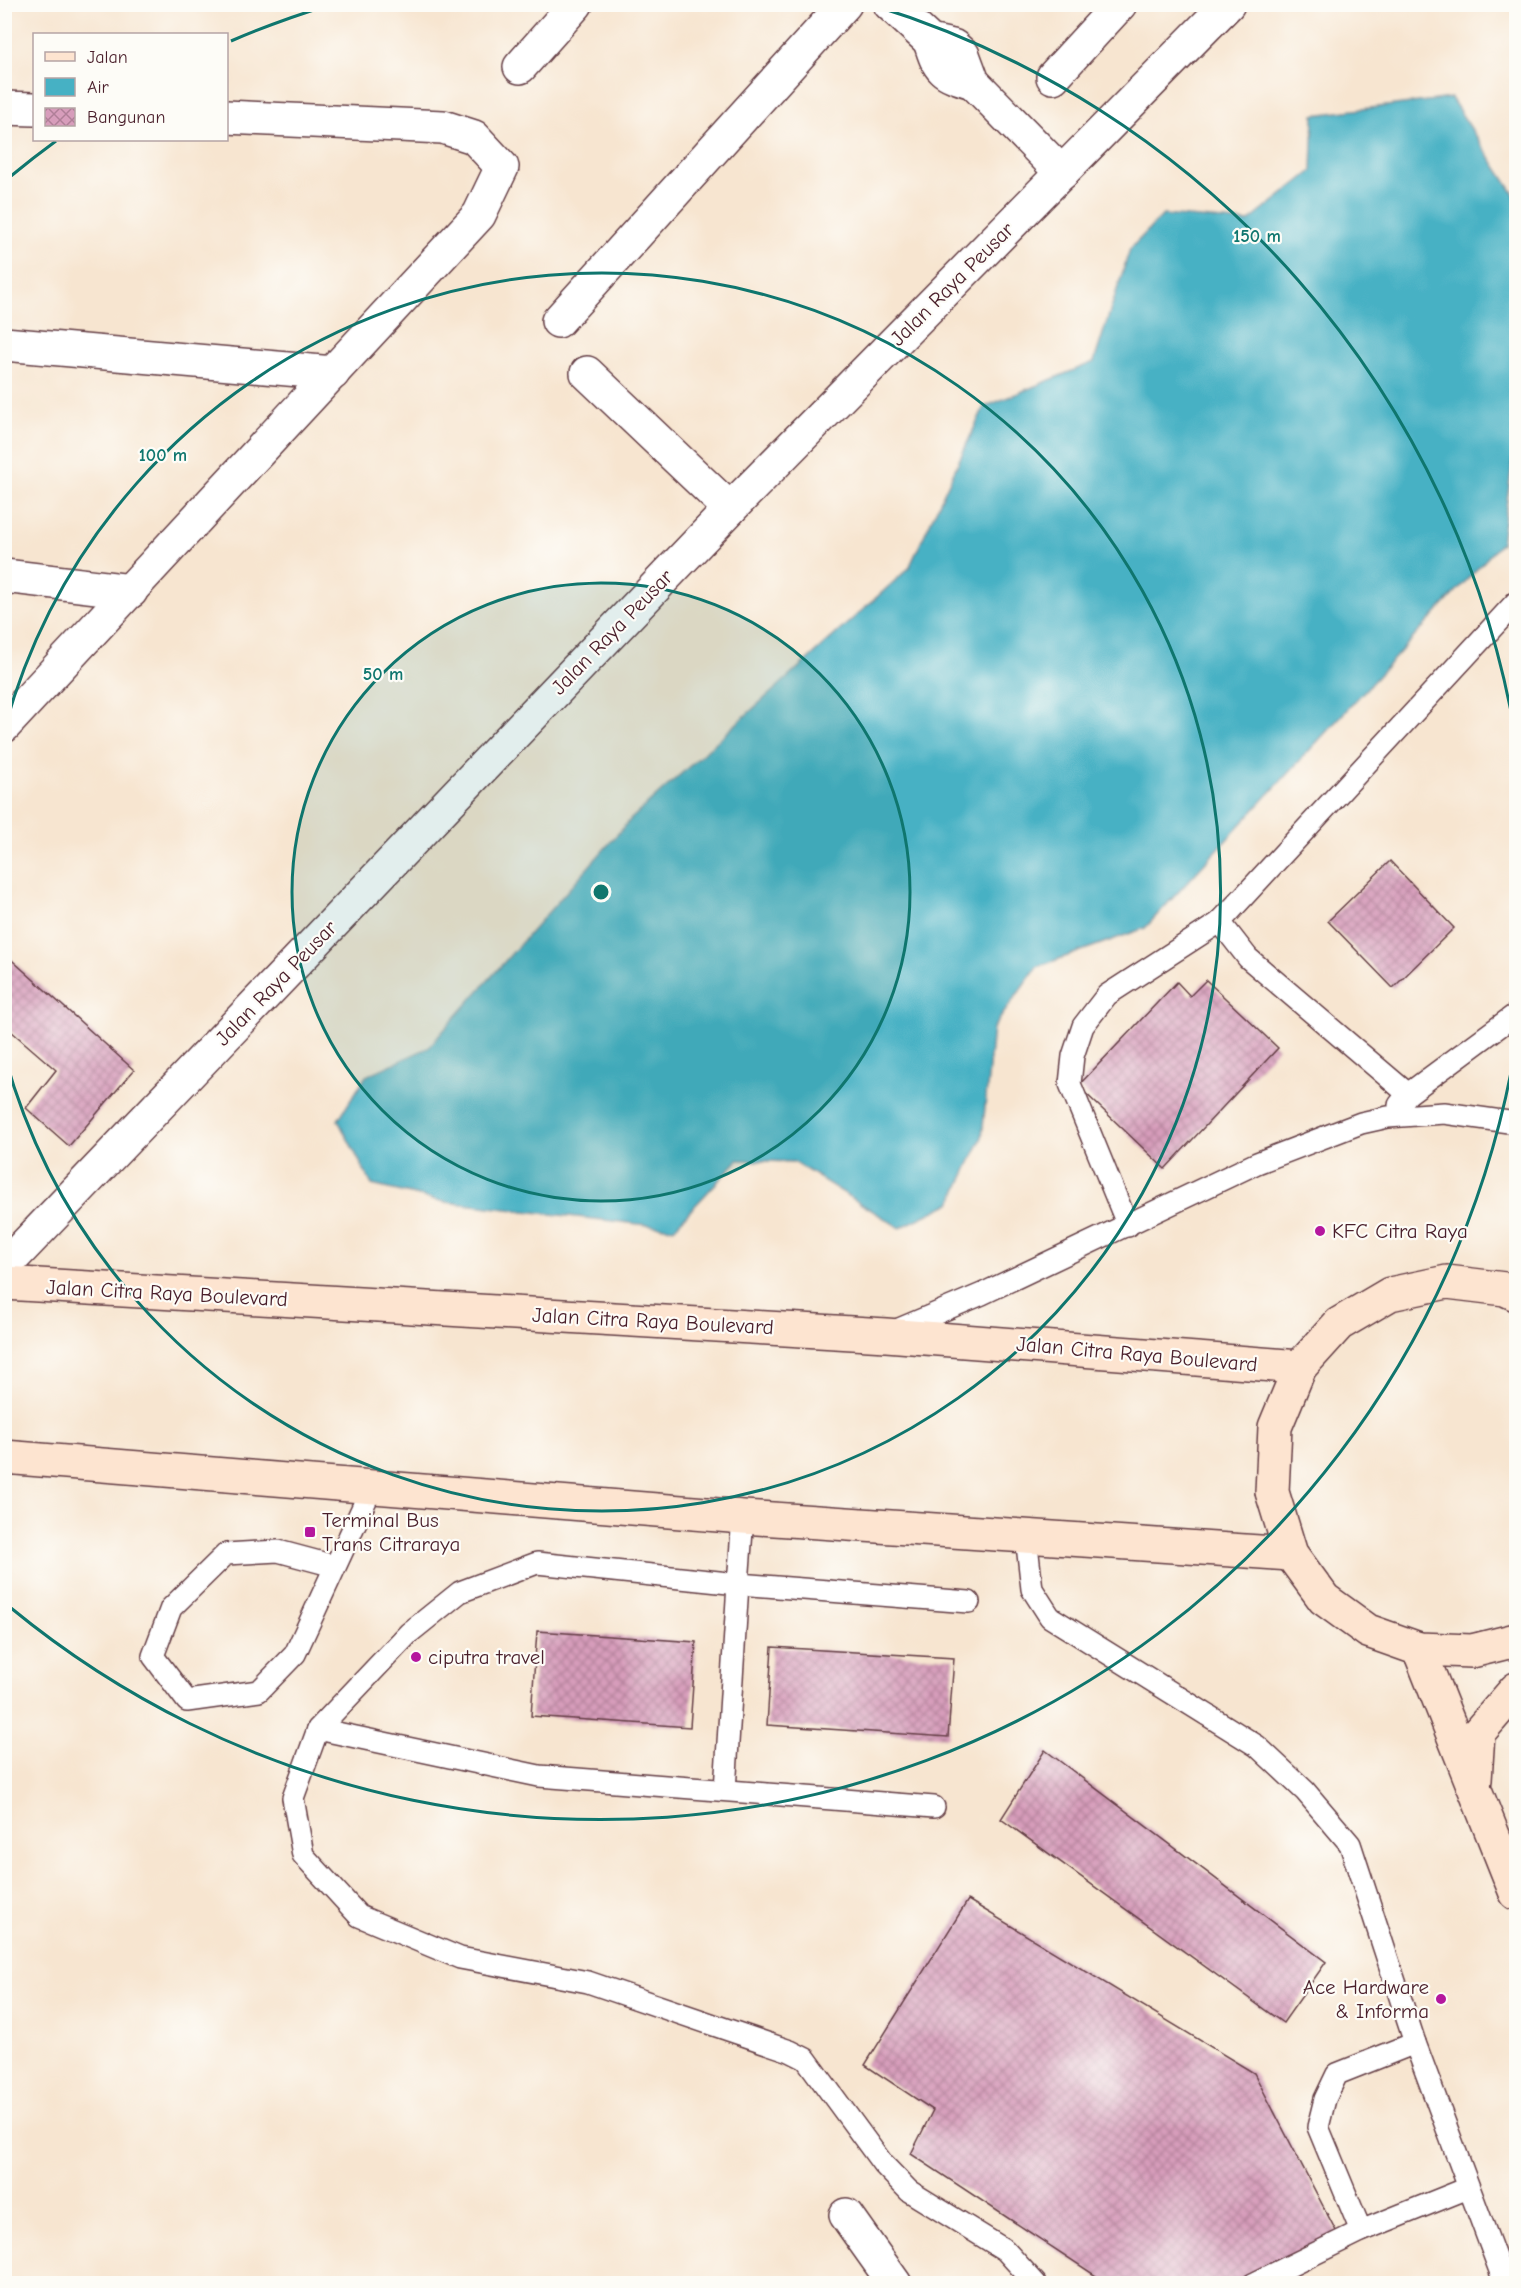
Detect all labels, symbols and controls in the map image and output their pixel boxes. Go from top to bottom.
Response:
legend [33,33,228,141]
text: Jalan [87,47,128,68]
text: Air [87,77,110,98]
text: Bangunan [87,107,165,128]
street label: Jalan Raya Peusar [885,217,1019,351]
text: 150 m [1233,226,1281,247]
text: 100 m [139,445,187,466]
street label: Jalan Raya Peusar [546,564,678,700]
text: 50 m [363,664,403,685]
centre of rings [591,882,611,902]
street label: Jalan Raya Peusar [210,915,342,1051]
place label: KFC Citra Raya [1332,1219,1468,1243]
marker: KFC Citra Raya [1313,1224,1327,1238]
street label: Jalan Citra Raya Boulevard [46,1275,288,1311]
street label: Jalan Citra Raya Boulevard [532,1303,774,1339]
street label: Jalan Citra Raya Boulevard [1015,1332,1259,1376]
place label: Terminal Bus Trans Citraraya [322,1508,460,1556]
marker: Terminal Bus Trans Citraraya [303,1525,317,1539]
place label: ciputra travel [428,1645,545,1669]
marker: ciputra travel [409,1650,423,1664]
place label: Ace Hardware & Informa [1303,1975,1429,2023]
marker: Ace Hardware & Informa [1434,1992,1448,2006]

